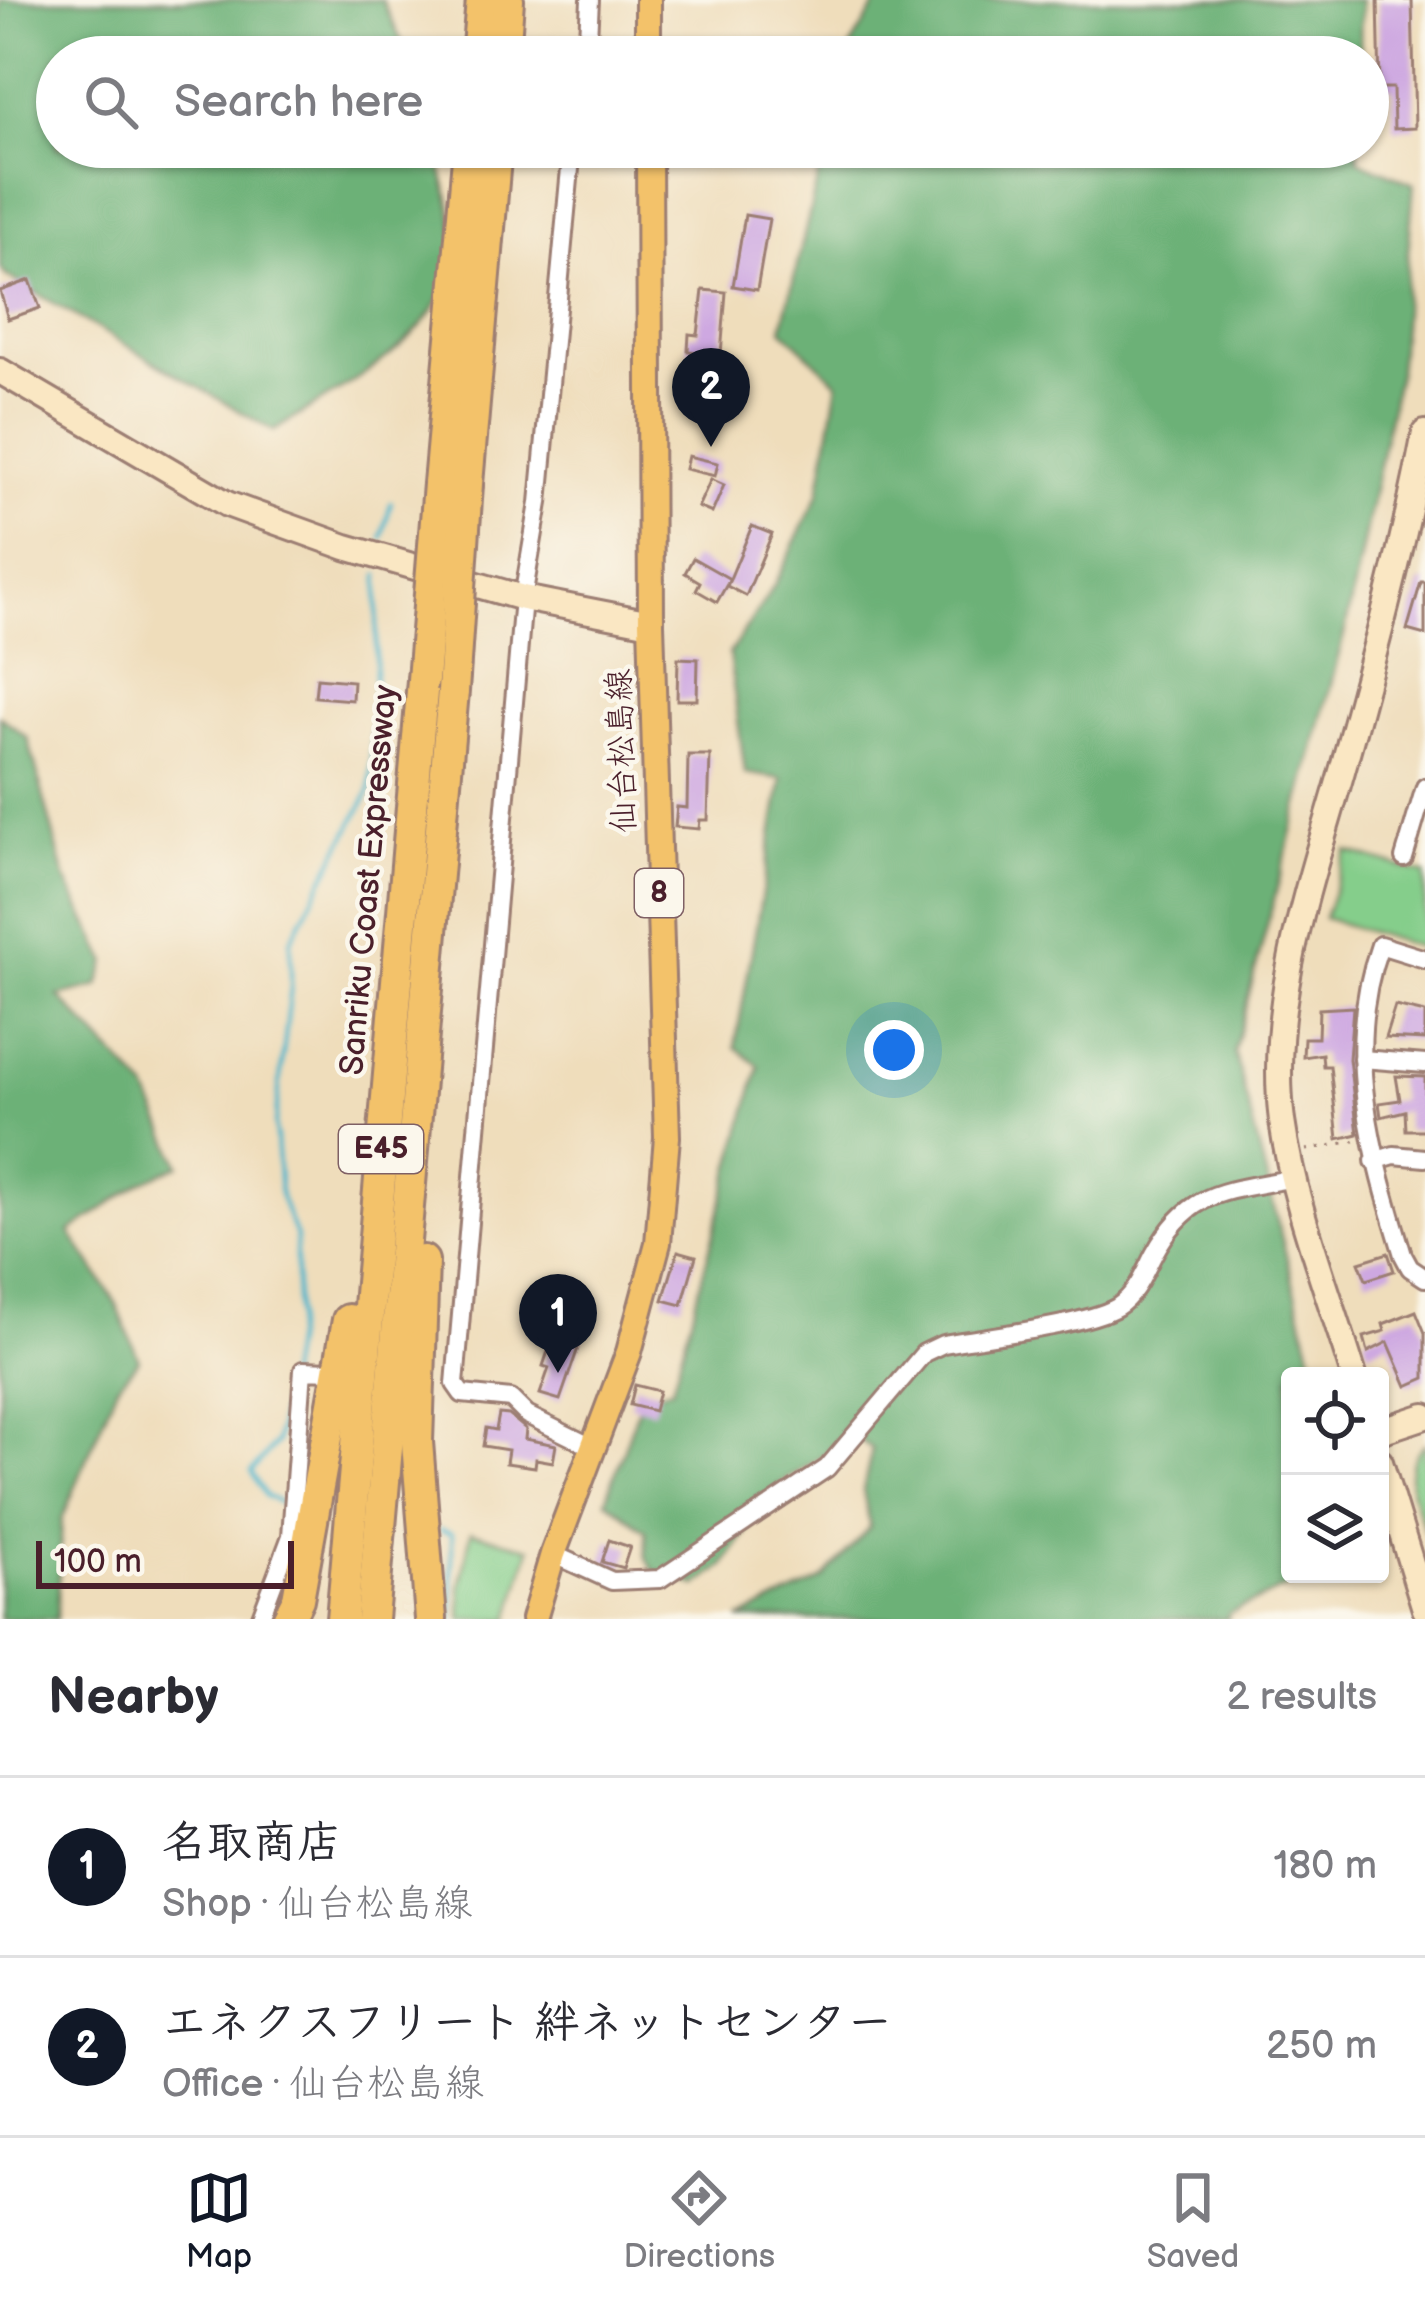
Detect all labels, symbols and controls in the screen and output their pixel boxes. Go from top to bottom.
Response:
search box [36,36,1389,168]
icon: search [78,69,144,135]
text: Search here [174,75,423,130]
pin: 2 [672,348,750,447]
street label: 仙台松島線 [599,668,645,834]
street label: Sanriku Coast Expressway [332,683,406,1077]
road number: 8 [635,869,683,917]
your location [864,1020,924,1080]
road number: E45 [339,1125,423,1173]
pin: 1 [519,1274,597,1373]
map controls [1281,1367,1389,1583]
button: locate [1281,1367,1389,1475]
button: layers [1281,1475,1389,1583]
scale bar [36,1535,294,1588]
text: 100 m [54,1542,142,1582]
text: Nearby [48,1667,219,1728]
text: 2 results [1226,1674,1377,1721]
text: 名取商店 [162,1816,342,1871]
text: 1 [79,1843,95,1890]
text: 180 m [1273,1843,1377,1890]
text: Shop · 仙台松島線 [162,1881,472,1928]
text: エネクスフリート 絆ネットセンター [162,1996,892,2051]
text: 2 [75,2023,99,2070]
text: 250 m [1266,2023,1377,2070]
text: Office · 仙台松島線 [162,2061,484,2108]
tab: Map [186,2165,252,2277]
tab: Directions [623,2165,775,2277]
tab: Saved [1147,2165,1239,2277]

